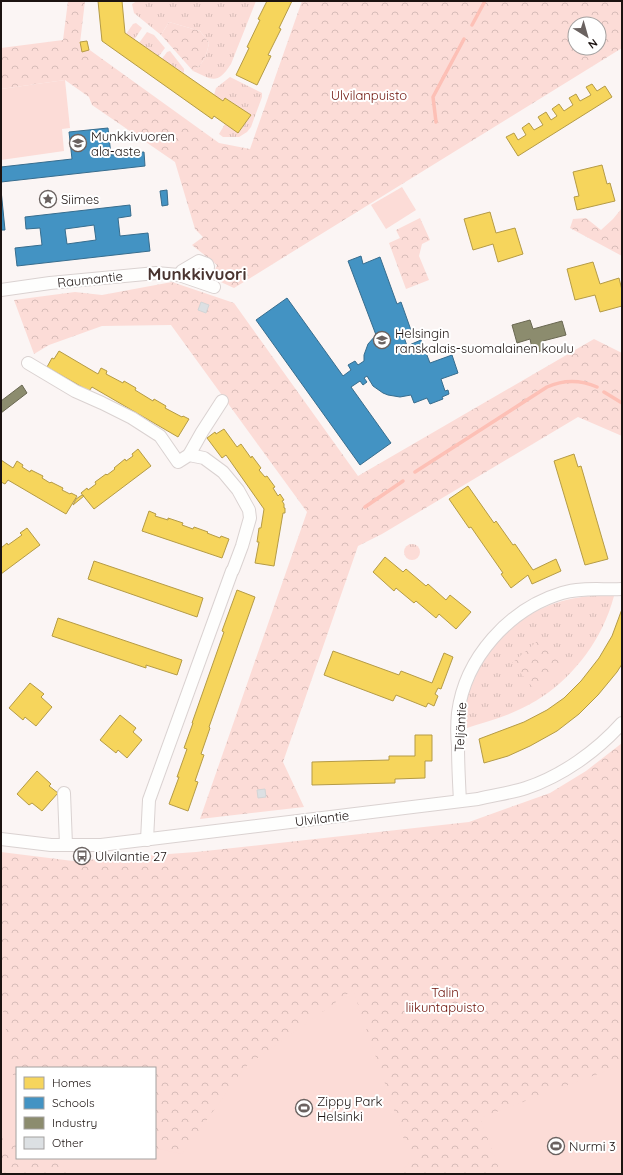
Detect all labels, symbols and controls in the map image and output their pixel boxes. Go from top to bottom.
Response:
north arrow [567,16,607,56]
text: N [586,36,600,52]
park label: Ulvilanpuisto [331,87,407,103]
place label: Munkkivuoren ala-aste [91,128,175,159]
school or university icon: Munkkivuoren ala-aste [68,133,88,153]
place icon: Siimes [38,189,58,209]
place label: Siimes [61,191,99,207]
district label: Munkkivuori [148,263,246,284]
street label: Raumantie [56,268,124,290]
place label: Helsingin ranskalais-suomalainen koulu [395,325,574,356]
school or university icon: Helsingin ranskalais-suomalainen koulu [372,330,392,350]
street label: Teljäntie [451,702,469,752]
street label: Ulvilantie [294,807,350,829]
bus stop icon: Ulvilantie 27 [72,846,92,866]
place label: Ulvilantie 27 [95,848,167,864]
park label: Talin liikuntapuisto [406,984,485,1015]
legend [16,1067,156,1159]
text: Homes [52,1075,92,1090]
place label: Zippy Park Helsinki [317,1093,382,1124]
text: Schools [52,1095,95,1110]
sports icon: Zippy Park Helsinki [294,1098,314,1118]
text: Industry [52,1115,97,1130]
text: Other [52,1135,84,1150]
sports icon: Nurmi 3 [546,1136,566,1156]
place label: Nurmi 3 [569,1138,616,1154]

